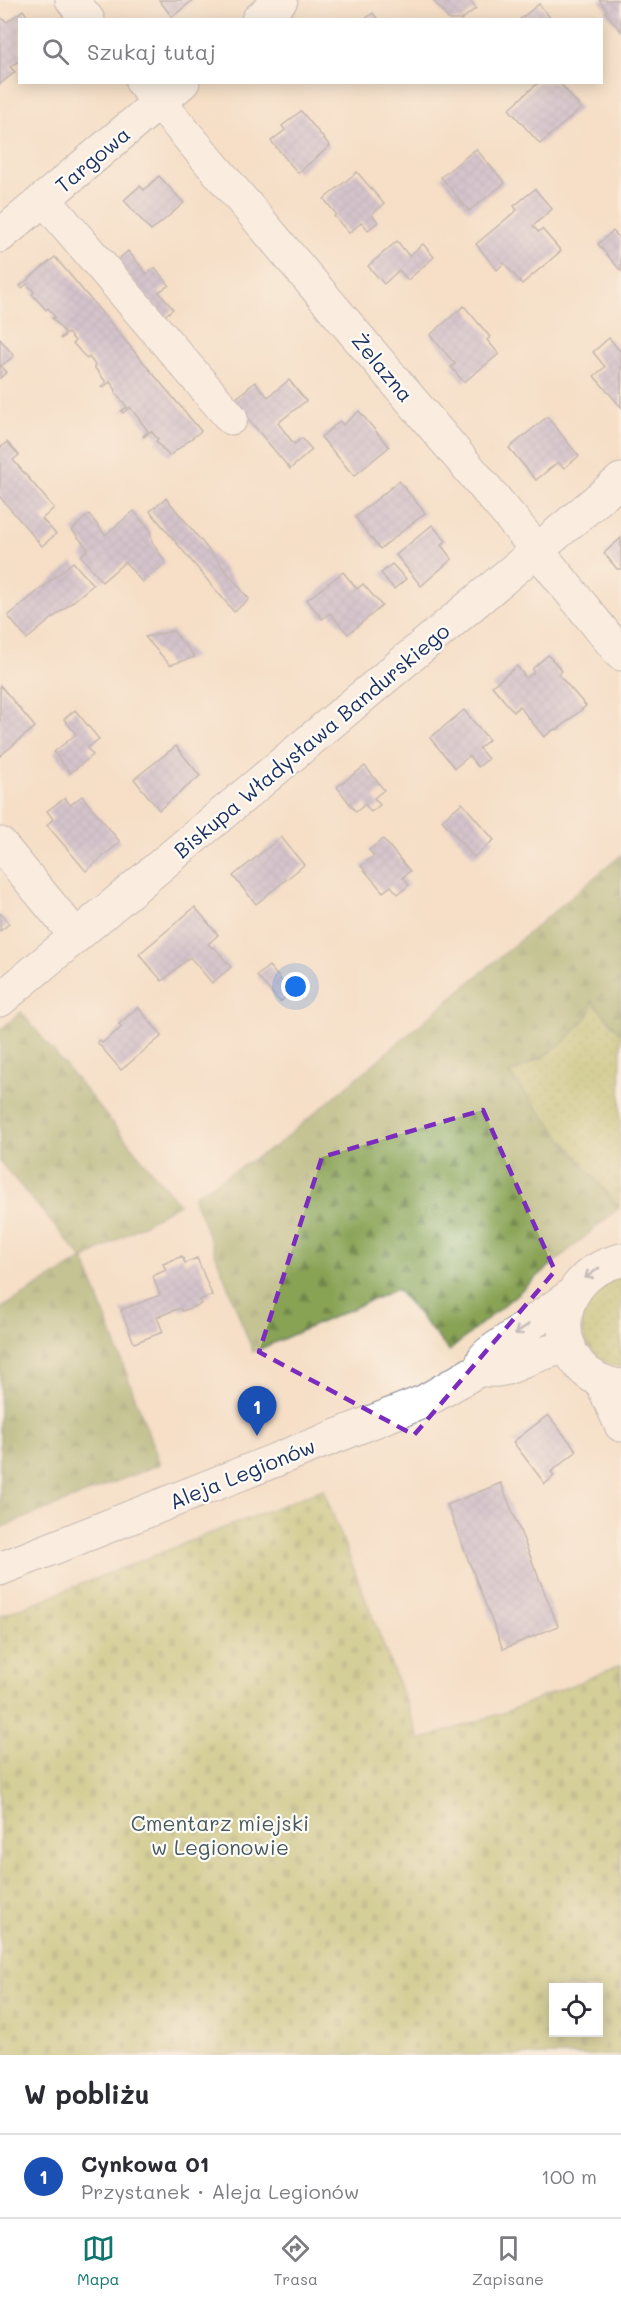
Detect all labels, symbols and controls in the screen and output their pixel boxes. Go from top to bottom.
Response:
search box [18,18,603,84]
icon: search [39,35,72,68]
text: Szukaj tutaj [87,37,216,66]
street label: Targowa [49,120,135,198]
street label: Żelazna [346,327,420,407]
street label: Biskupa Władysława Bandurskiego [168,617,454,863]
your location [281,972,310,1001]
one-way arrow [584,1267,600,1279]
one-way arrow [514,1323,531,1335]
pin: 1 [238,1386,276,1436]
street label: Aleja Legionów [165,1431,319,1515]
park label: Cmentarz miejski w Legionowie [131,1809,309,1860]
map controls [549,1983,603,2037]
button: locate [549,1983,603,2037]
text: W pobliżu [24,2077,150,2111]
text: Cynkowa 01 [81,2149,209,2178]
text: 1 [39,2163,48,2189]
text: 100 m [541,2163,597,2189]
text: Przystanek · Aleja Legionów [81,2178,359,2204]
tab: Mapa [77,2232,120,2289]
tab: Trasa [273,2232,318,2289]
tab: Zapisane [472,2232,544,2289]

